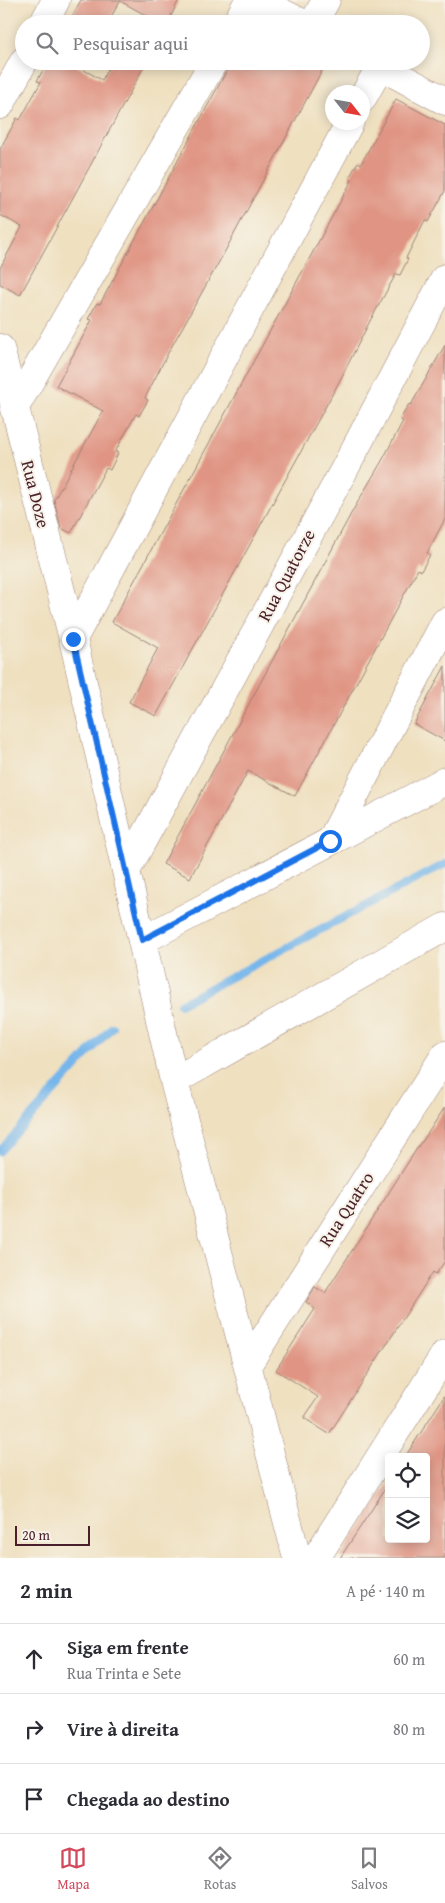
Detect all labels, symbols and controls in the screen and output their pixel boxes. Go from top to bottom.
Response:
search box [15,15,430,70]
icon: search [33,29,61,57]
text: Pesquisar aqui [73,29,188,57]
north arrow [325,85,370,130]
street label: Rua Doze [15,457,57,531]
street label: Rua Quatorze [250,524,322,626]
route end [62,628,85,651]
route start [319,830,342,853]
street label: Rua Quatro [312,1166,380,1252]
map controls [385,1453,430,1543]
button: locate [385,1453,430,1498]
button: layers [385,1498,430,1543]
scale bar [15,1523,90,1546]
text: 20 m [22,1525,50,1545]
text: 2 min [20,1575,72,1606]
text: A pé · 140 m [346,1579,425,1603]
text: Siga em frente [67,1633,189,1661]
icon: ahead [20,1645,48,1673]
text: 60 m [393,1647,425,1671]
text: Rua Trinta e Sete [67,1661,181,1685]
icon: right [20,1715,48,1743]
text: Vire à direita [67,1715,179,1743]
text: 80 m [393,1717,425,1741]
icon: arrive [20,1785,48,1813]
text: Chegada ao destino [67,1785,230,1813]
tab: Mapa [57,1844,90,1894]
tab: Rotas [204,1844,236,1894]
tab: Salvos [351,1844,388,1894]

